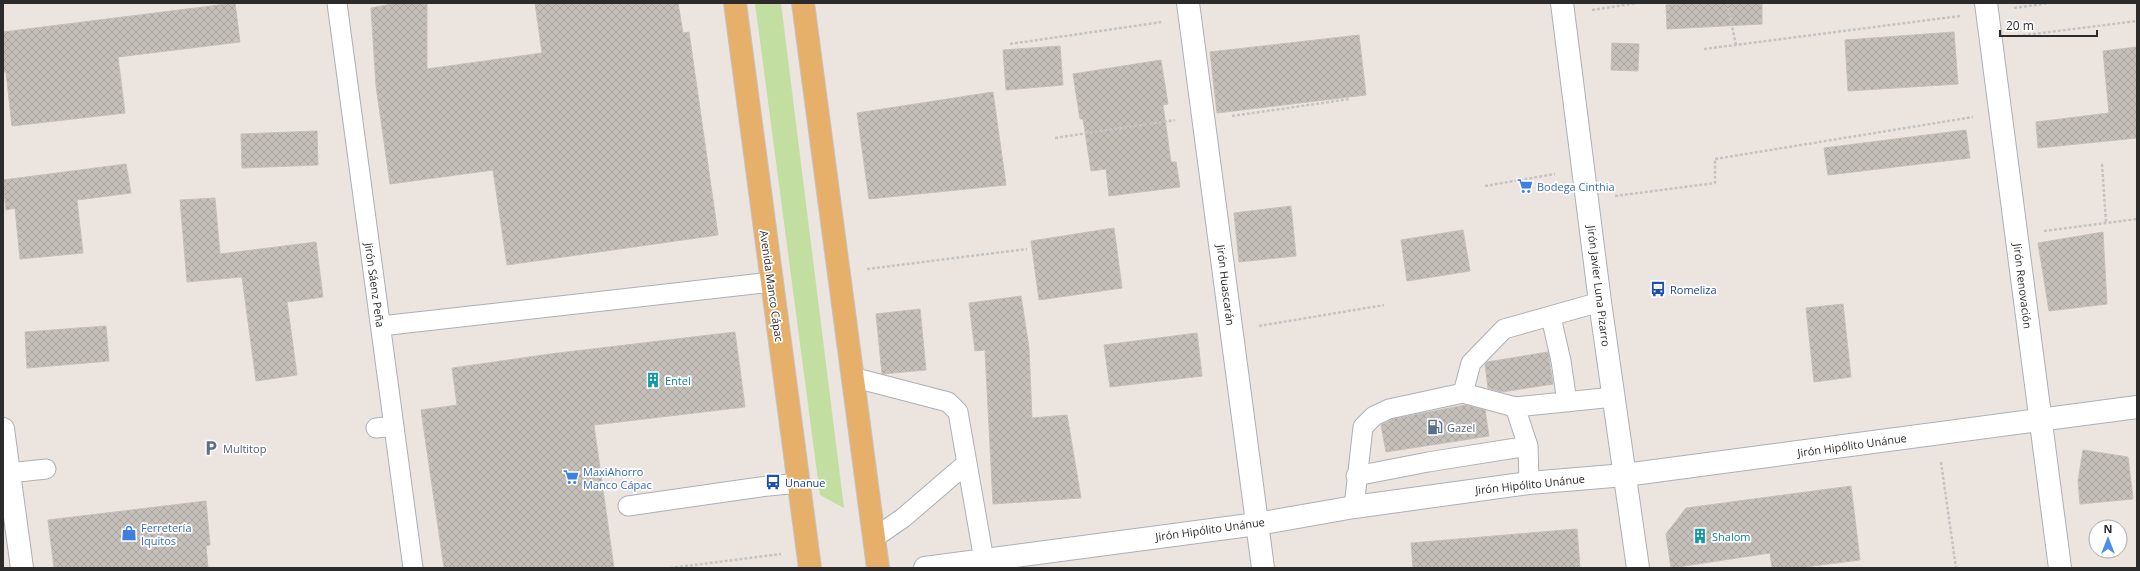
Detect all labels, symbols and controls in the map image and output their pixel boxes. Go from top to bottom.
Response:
scale bar [2000,12,2097,38]
text: 20 m [2006,17,2034,34]
supermarket icon: Bodega Cinthia [1516,177,1534,195]
place label: Bodega Cinthia [1537,179,1615,194]
street label: Jirón Javier Luna Pizarro [1584,224,1614,348]
street label: Avenida Manco Cápac [757,229,787,343]
street label: Jirón Sáenz Peña [362,241,388,328]
street label: Jirón Renovación [2010,242,2036,329]
street label: Jirón Huascarán [1213,243,1238,326]
bus stop icon: Romeliza [1649,280,1667,298]
place label: Romeliza [1670,282,1717,297]
building icon: Entel [644,371,662,389]
place label: Entel [665,373,691,388]
fuel station icon: Gazel [1426,418,1444,436]
place label: Gazel [1447,420,1475,435]
street label: Jirón Hipólito Unánue [1795,430,1908,460]
parking icon: Multitop [202,439,220,457]
place label: Multitop [223,441,267,456]
place label: MaxiAhorro Manco Cápac [583,464,652,492]
supermarket icon: MaxiAhorro Manco Cápac [562,468,580,486]
street label: Jirón Hipólito Unánue [1473,471,1586,497]
bus stop icon: Unanue [764,473,782,491]
place label: Unanue [785,475,826,490]
street label: Jirón Hipólito Unánue [1153,514,1266,544]
north arrow [2088,519,2128,559]
place label: Ferretería Iquitos [141,520,192,548]
text: N [2104,521,2112,536]
shop icon: Ferretería Iquitos [120,524,138,542]
building icon: Shalom [1691,527,1709,545]
place label: Shalom [1712,529,1750,544]

